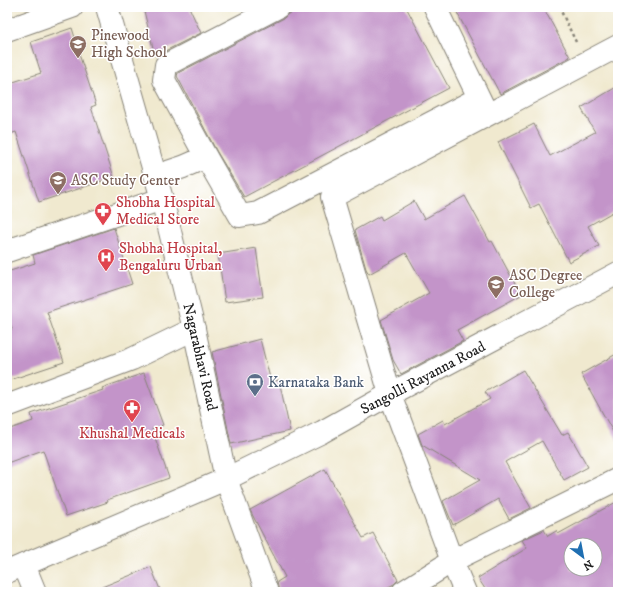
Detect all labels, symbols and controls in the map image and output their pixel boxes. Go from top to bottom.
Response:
place label: Pinewood High School [91,26,168,62]
school or university icon: Pinewood High School [68,34,88,59]
school or university icon: ASC Study Center [48,170,68,195]
place label: ASC Study Center [71,171,180,190]
place label: Shobha Hospital Medical Store [116,193,216,229]
pharmacy icon: Shobha Hospital Medical Store [93,201,113,226]
place label: Shobha Hospital, Bengaluru Urban [119,239,222,275]
hospital icon: Shobha Hospital, Bengaluru Urban [96,247,116,272]
place label: ASC Degree College [509,266,582,302]
school or university icon: ASC Degree College [486,274,506,299]
street label: Nagarabhavi Road [178,301,222,413]
street label: Sangolli Rayanna Road [357,337,489,419]
bank icon: Karnataka Bank [245,372,265,397]
place label: Karnataka Bank [268,373,365,392]
pharmacy icon: Khushal Medicals [122,398,142,423]
place label: Khushal Medicals [79,424,185,443]
north arrow [563,537,603,577]
text: N [580,556,595,573]

